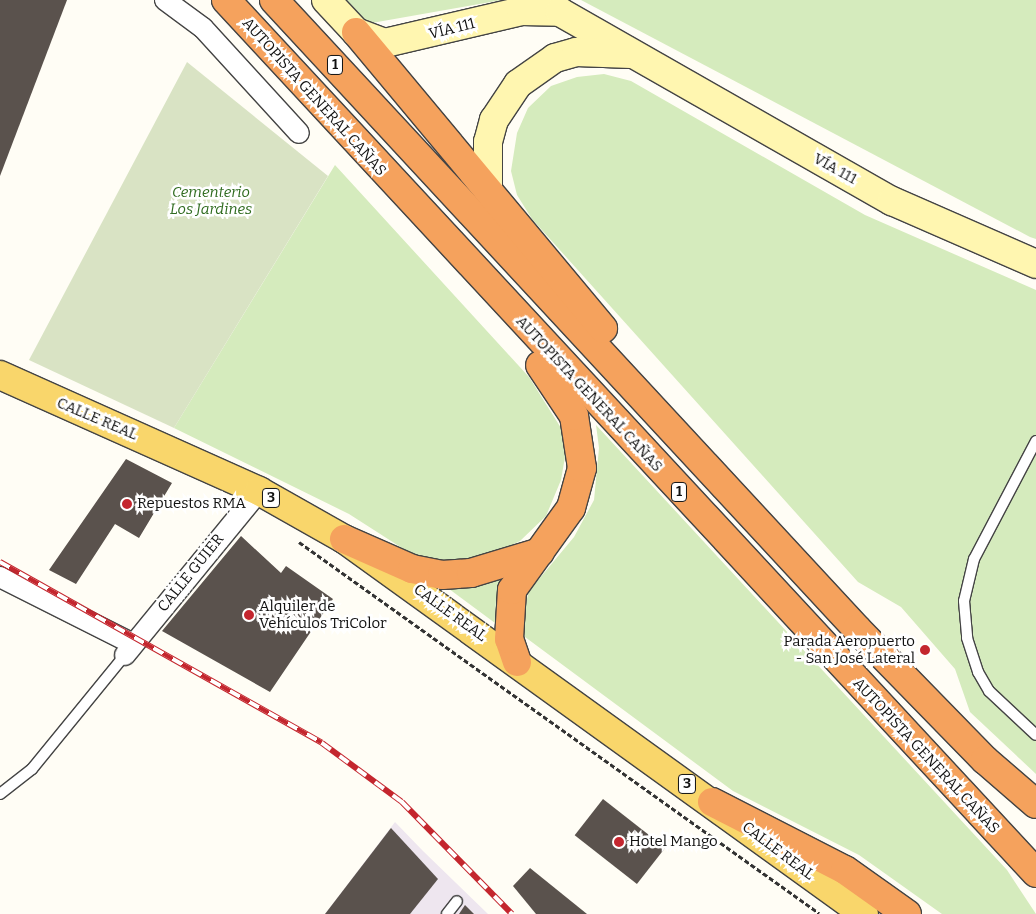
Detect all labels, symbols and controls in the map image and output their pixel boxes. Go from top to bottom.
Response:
street label: AUTOPISTA GENERAL CAÑAS [238,14,390,180]
street label: VÍA 111 [427,15,477,43]
road number: 1 [326,54,344,76]
street label: VÍA 111 [810,150,860,188]
park label: Cementerio Los Jardines [170,183,252,218]
street label: AUTOPISTA GENERAL CAÑAS [512,312,666,476]
street label: CALLE REAL [54,394,140,444]
road number: 1 [670,481,688,504]
road number: 3 [261,486,281,509]
place label: Repuestos RMA [137,495,246,513]
marker: Repuestos RMA [121,498,133,510]
street label: CALLE GUIER [154,530,228,616]
street label: CALLE REAL [410,581,490,645]
place label: Alquiler de Vehículos TriColor [259,597,387,632]
marker: Alquiler de Vehículos TriColor [243,609,255,621]
place label: Parada Aeropuerto - San José Lateral [784,632,915,667]
marker: Parada Aeropuerto - San José Lateral [919,644,931,656]
street label: AUTOPISTA GENERAL CAÑAS [849,674,1003,838]
road number: 3 [677,772,697,796]
street label: CALLE REAL [738,818,818,884]
place label: Hotel Mango [629,833,718,851]
marker: Hotel Mango [613,836,625,848]

